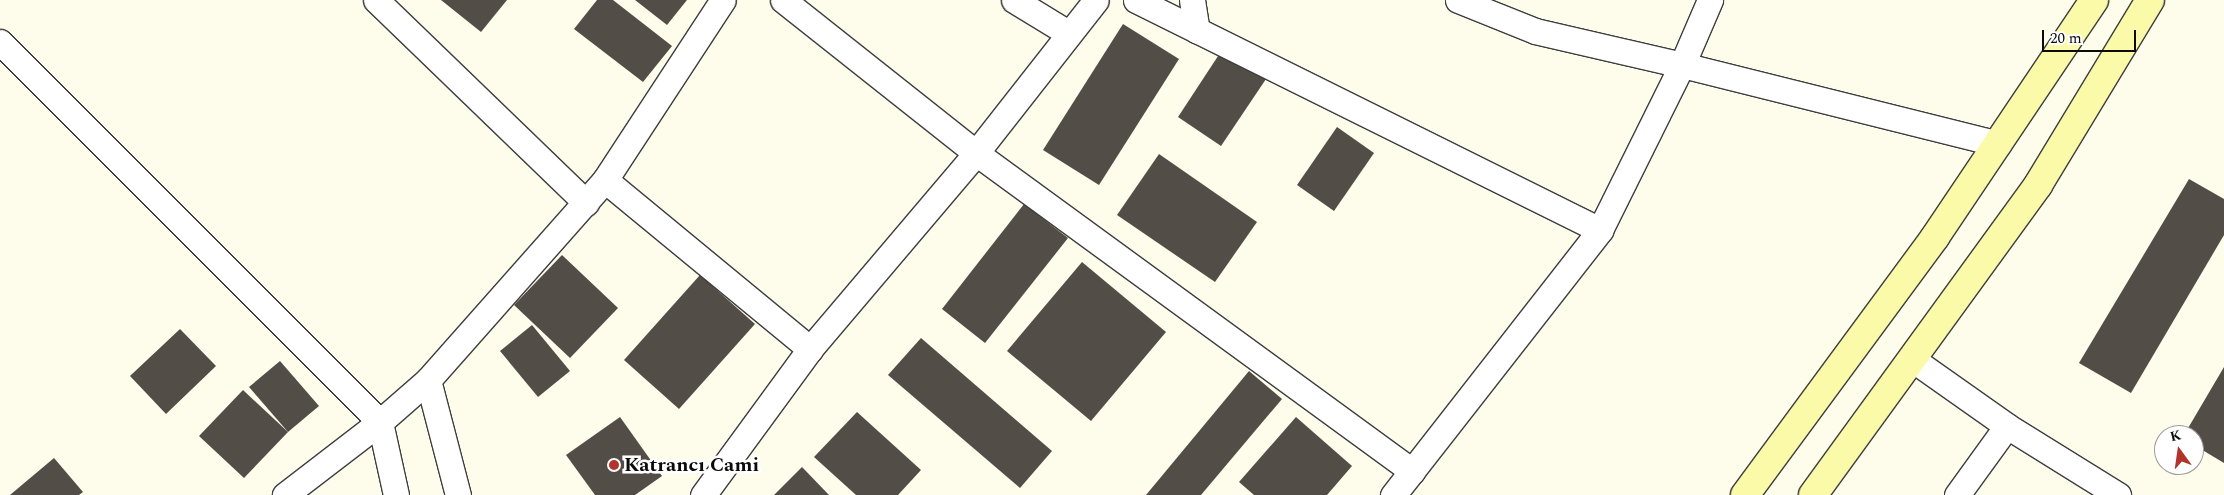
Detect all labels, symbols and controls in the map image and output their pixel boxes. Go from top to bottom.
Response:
scale bar [2044,20,2138,52]
text: 20 m [2050,27,2082,50]
text: K [2168,424,2183,447]
north arrow [2154,425,2204,475]
place label: Katrancı Cami [624,453,759,477]
marker: Katrancı Cami [608,459,620,471]

